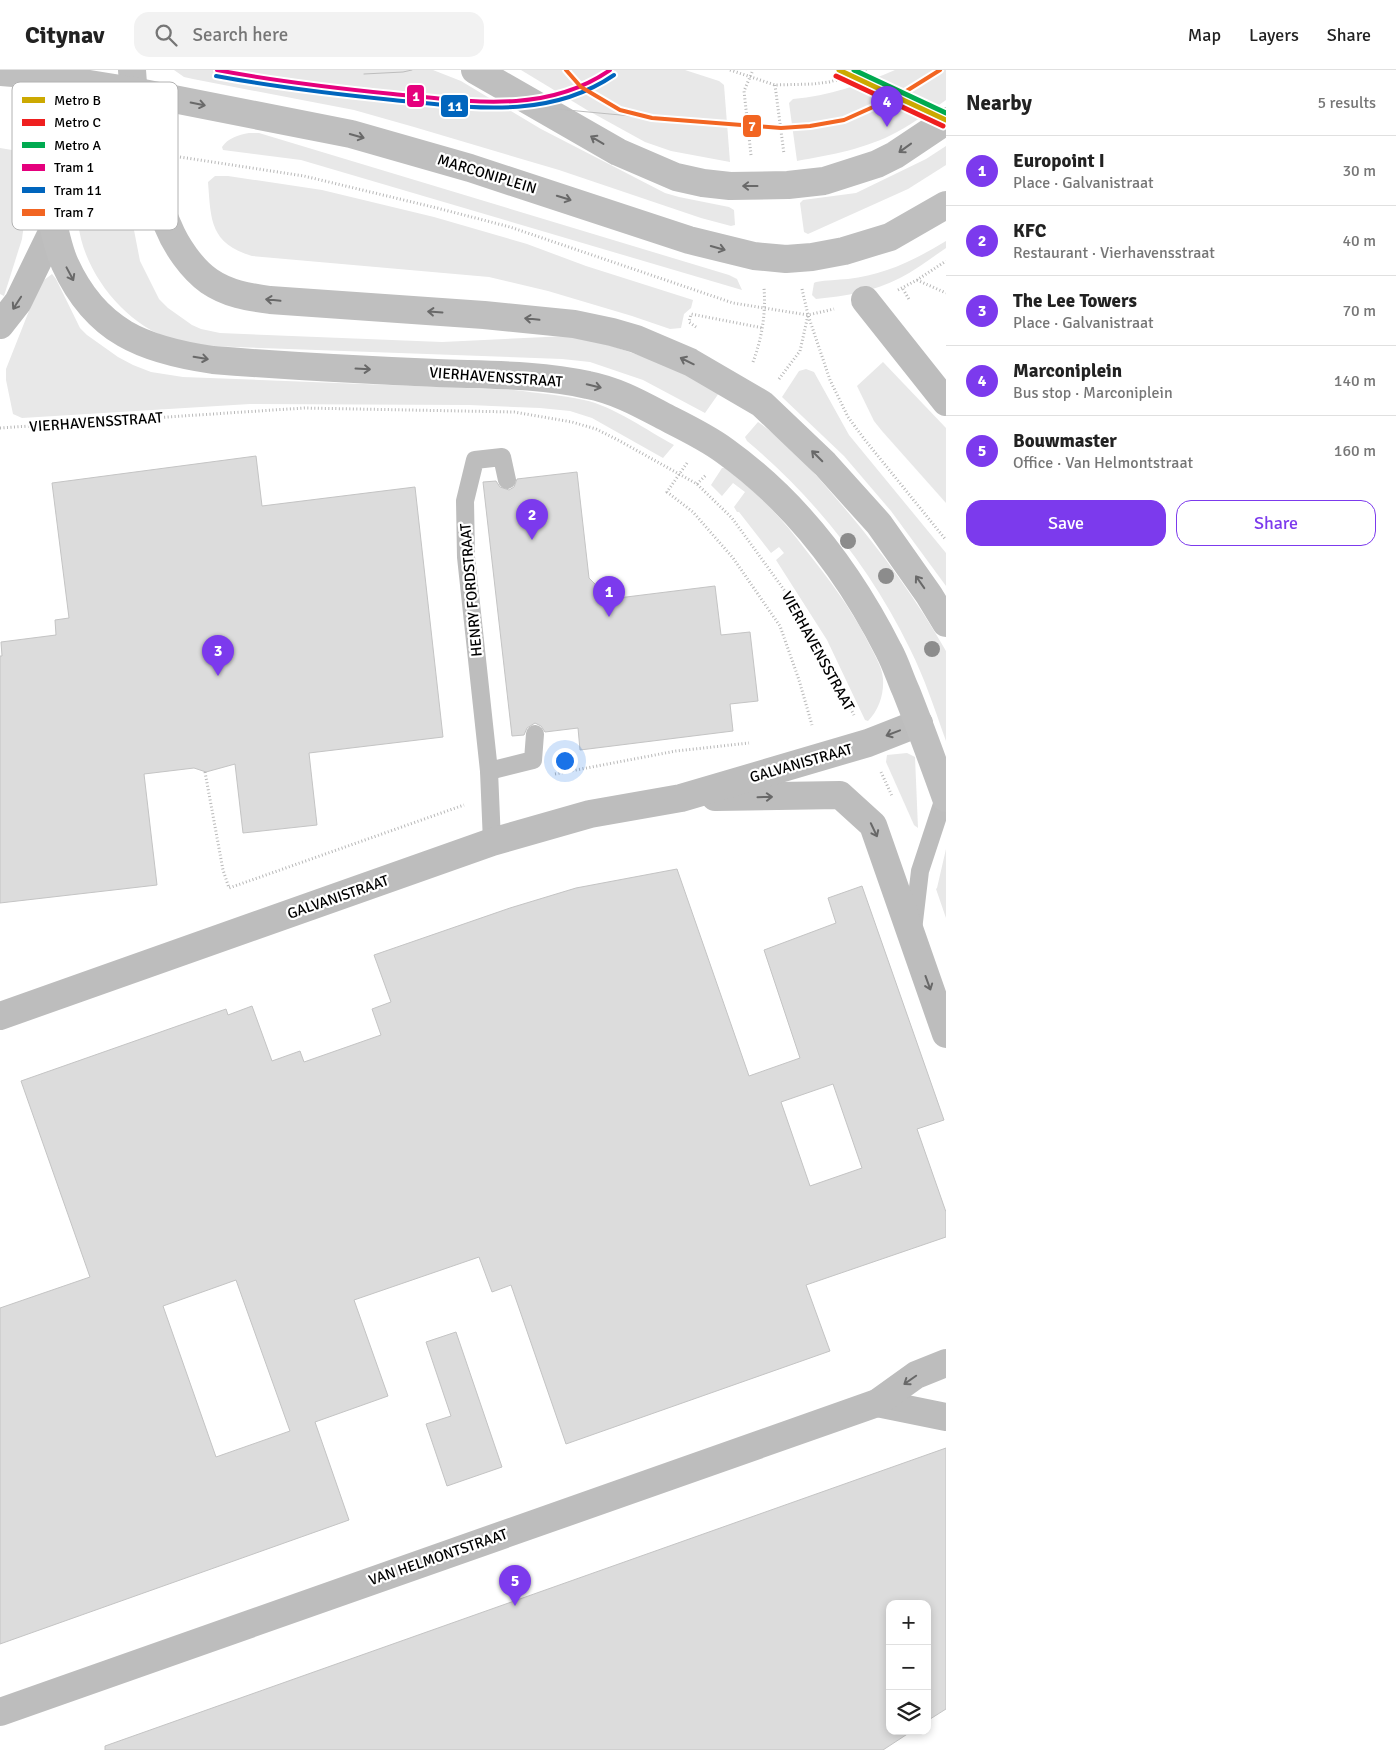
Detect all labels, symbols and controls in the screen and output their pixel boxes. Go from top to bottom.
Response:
search box [134,12,484,57]
text: Citynav [25,20,104,50]
icon: search [152,21,180,49]
text: Search here [192,23,288,47]
text: Map [1188,24,1221,46]
text: Layers [1249,24,1299,46]
text: Share [1327,24,1371,46]
legend [12,82,178,230]
line badge: 1 [406,84,425,108]
pin: 4 [871,86,903,127]
text: 1 [412,88,420,105]
text: Nearby [966,90,1032,116]
text: Metro B [54,92,101,109]
text: 5 results [1317,93,1376,113]
line badge: 11 [440,94,469,118]
text: 11 [447,98,463,115]
one-way arrow [190,99,206,109]
text: Metro C [54,114,101,131]
line badge: 7 [742,114,762,138]
text: 7 [748,118,756,135]
one-way arrow [349,132,365,142]
one-way arrow [590,134,604,144]
text: Metro A [54,137,101,154]
one-way arrow [898,143,912,153]
text: Europoint I [1013,149,1105,173]
street label: MARCONIPLEIN [435,150,539,198]
text: Tram 1 [54,159,94,176]
text: 1 [978,161,986,181]
text: 30 m [1342,161,1376,181]
text: Place · Galvanistraat [1013,173,1154,193]
one-way arrow [742,181,758,191]
text: Tram 11 [54,182,102,199]
one-way arrow [555,193,571,203]
text: Tram 7 [54,204,94,221]
text: KFC [1013,219,1046,243]
text: 2 [978,231,986,251]
text: 40 m [1342,231,1376,251]
one-way arrow [710,243,726,253]
text: Restaurant · Vierhavensstraat [1013,243,1215,263]
one-way arrow [65,267,75,282]
text: The Lee Towers [1013,289,1137,313]
one-way arrow [11,295,21,309]
one-way arrow [265,295,281,305]
text: 3 [978,301,986,321]
text: 70 m [1342,301,1376,321]
one-way arrow [427,307,443,316]
text: Place · Galvanistraat [1013,313,1154,333]
one-way arrow [524,314,540,324]
one-way arrow [192,354,208,364]
one-way arrow [680,356,695,366]
text: Marconiplein [1013,359,1122,383]
street label: VIERHAVENSSTRAAT [429,363,564,391]
one-way arrow [355,365,371,374]
text: 4 [978,371,986,391]
text: 140 m [1334,371,1376,391]
one-way arrow [586,382,602,392]
text: Bus stop · Marconiplein [1013,383,1173,403]
street label: VIERHAVENSSTRAAT [29,408,164,436]
text: Bouwmaster [1013,429,1117,453]
text: 5 [978,441,986,461]
text: 160 m [1334,441,1376,461]
one-way arrow [812,451,824,463]
text: Office · Van Helmontstraat [1013,453,1193,473]
pin: 2 [516,499,548,540]
button: Save [966,500,1166,546]
button: Share [1176,500,1376,546]
street label: HENRY FORDSTRAAT [456,522,486,657]
one-way arrow [915,575,925,589]
pin: 1 [593,576,625,617]
street label: VIERHAVENSSTRAAT [778,588,859,714]
pin: 3 [202,635,234,676]
one-way arrow [886,729,901,738]
street label: GALVANISTRAAT [748,740,855,786]
your location [552,748,578,774]
one-way arrow [757,792,773,801]
one-way arrow [870,822,879,837]
street label: GALVANISTRAAT [285,871,392,923]
one-way arrow [924,975,933,990]
one-way arrow [903,1375,917,1385]
street label: VAN HELMONTSTRAAT [366,1525,510,1589]
pin: 5 [499,1565,531,1606]
map controls [886,1600,931,1735]
button: + [886,1600,931,1645]
button: − [886,1645,931,1690]
button: layers [886,1690,931,1735]

